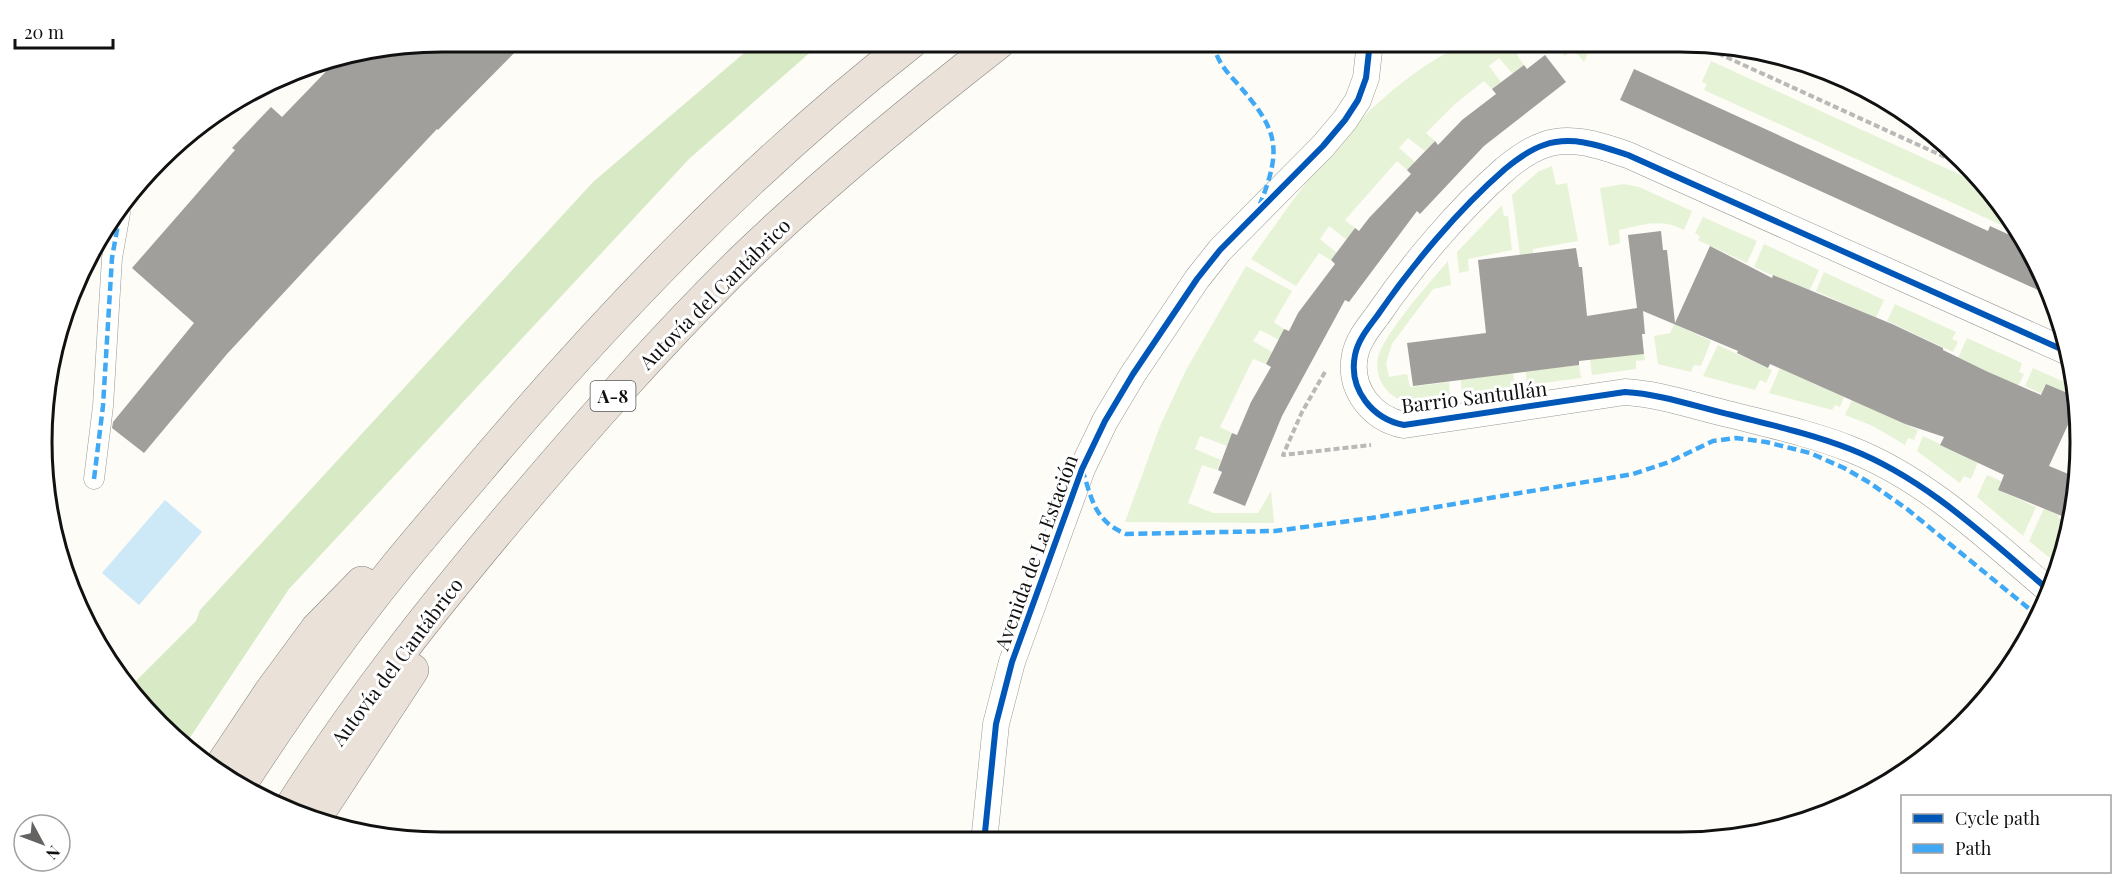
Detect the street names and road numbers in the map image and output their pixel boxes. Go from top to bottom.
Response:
street label: Autovía del Cantábrico [632,211,796,375]
street label: Barrio Santullán [1400,374,1549,418]
road number: A-8 [590,381,636,411]
street label: Avenida de La Estación [987,450,1083,654]
street label: Autovía del Cantábrico [323,572,468,751]

